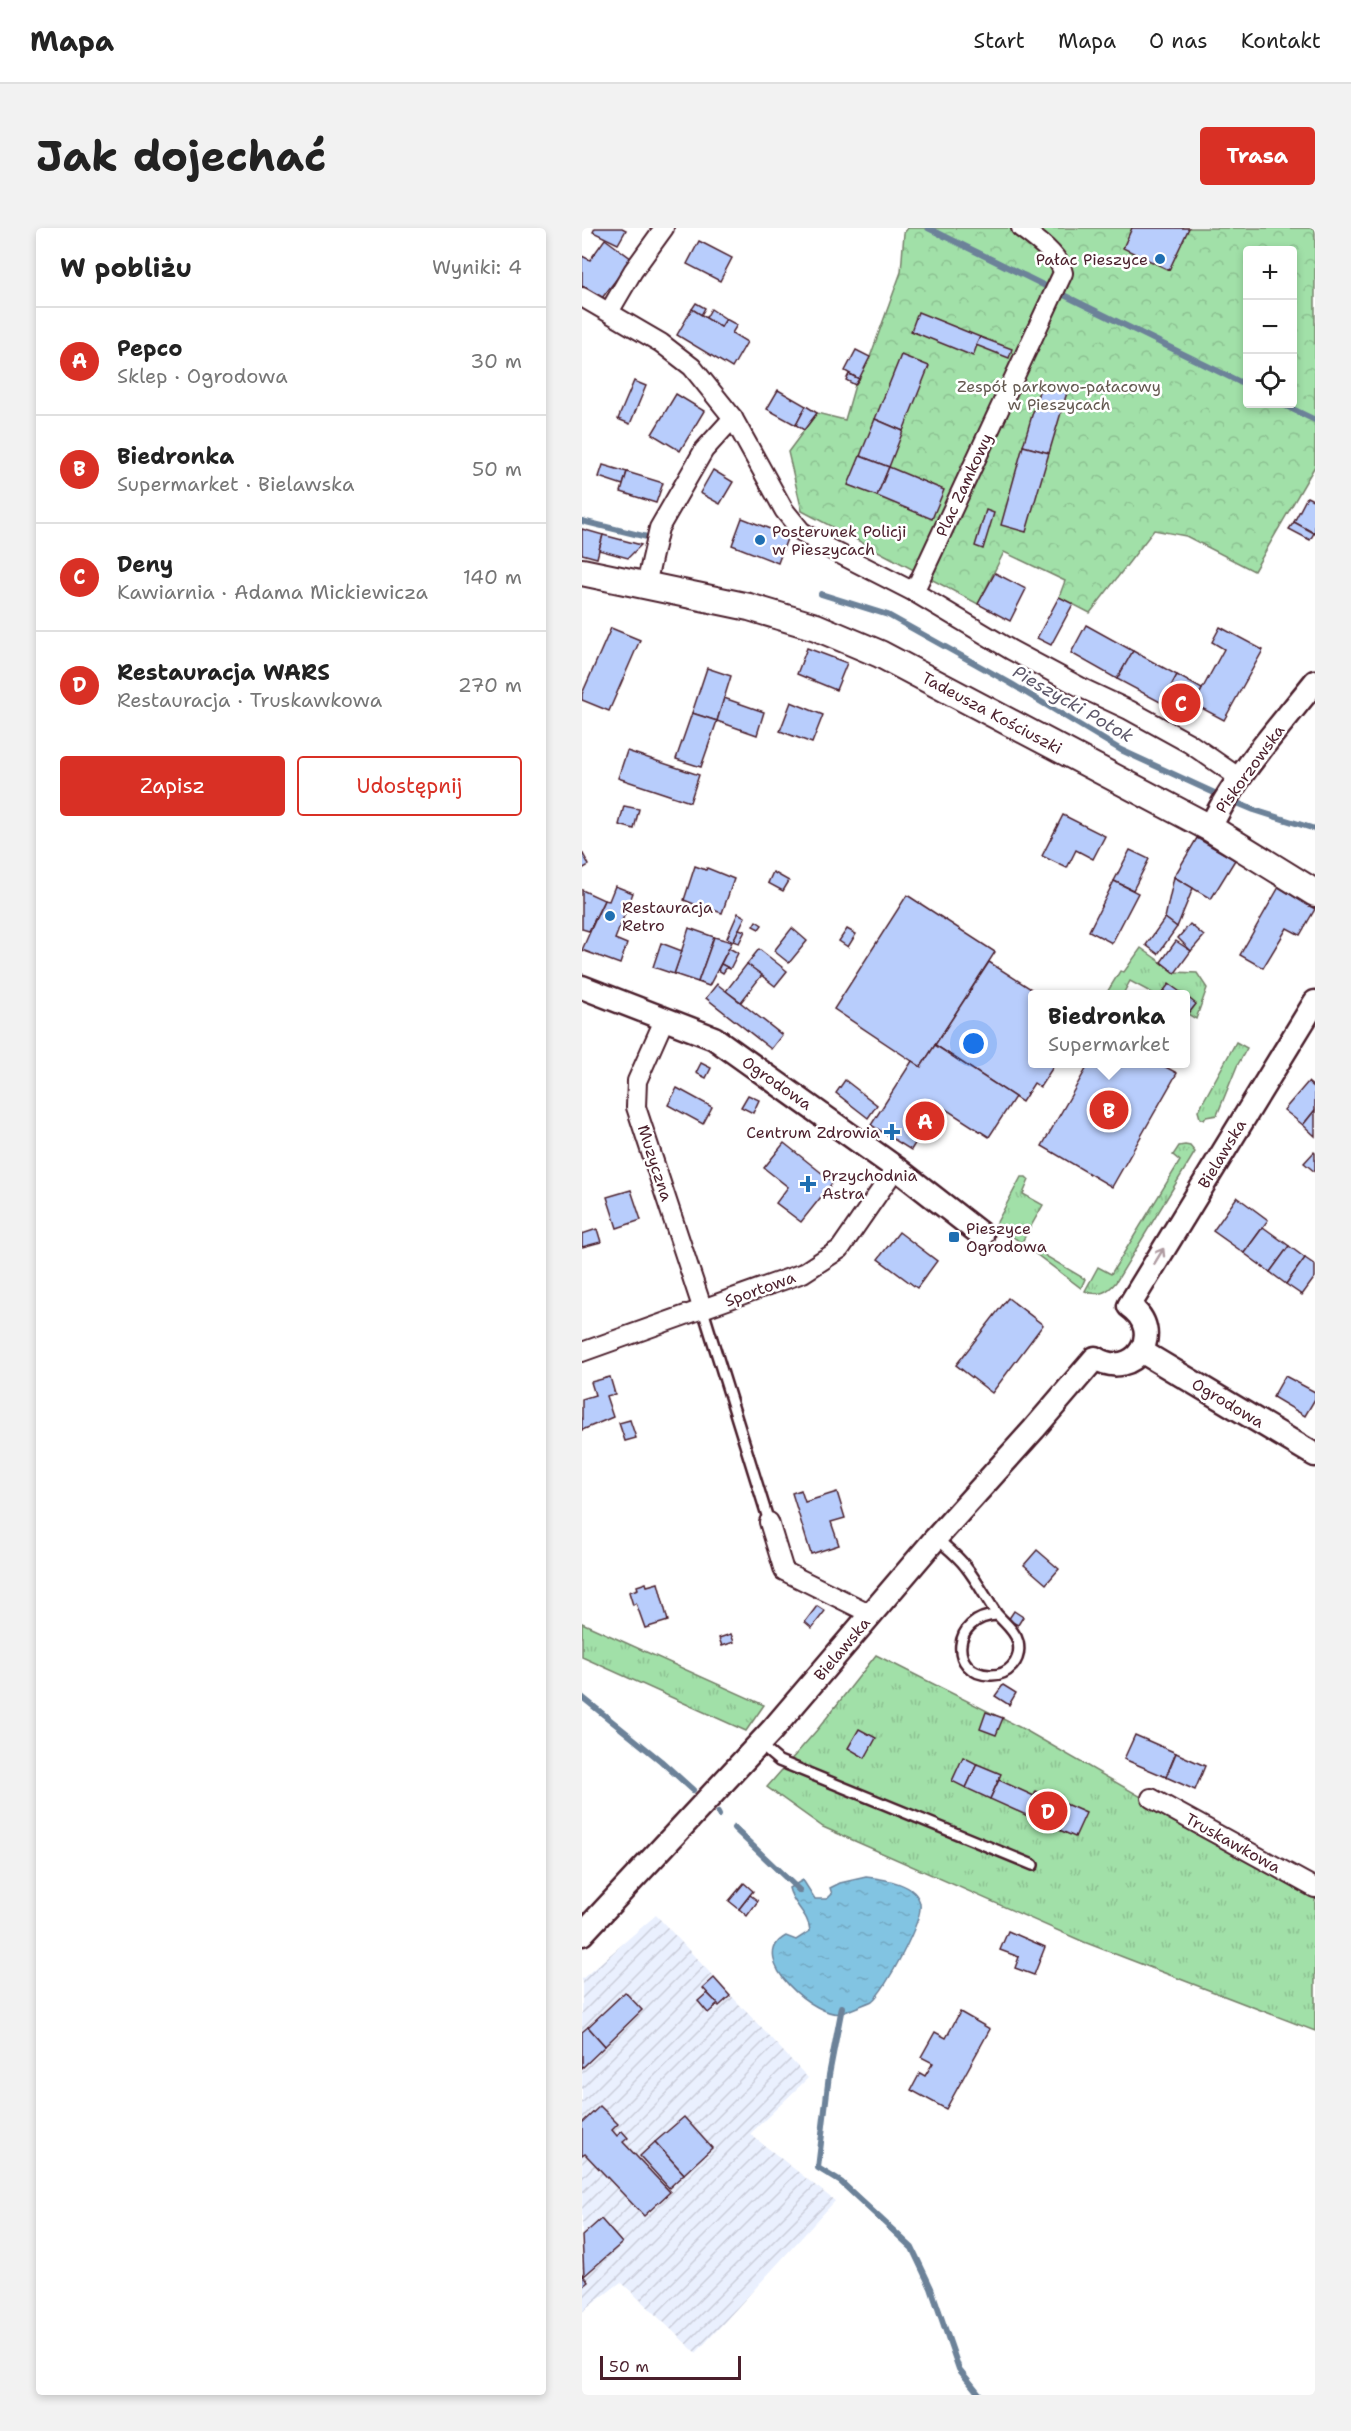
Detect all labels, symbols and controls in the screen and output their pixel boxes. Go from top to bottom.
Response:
text: Mapa [30,22,114,60]
text: Start [974,27,1025,55]
text: Mapa [1058,27,1116,55]
text: O nas [1149,27,1208,55]
text: Kontakt [1241,27,1321,55]
button: Trasa [1200,127,1315,185]
text: Jak dojechać [36,128,326,184]
map controls [1243,246,1297,408]
button: + [1243,246,1297,300]
place label: Pałac Pieszyce [1036,249,1148,270]
text: W pobliżu [60,250,192,285]
marker: Pałac Pieszyce [1153,252,1167,266]
text: Wyniki: 4 [432,254,522,280]
button: − [1243,300,1297,354]
text: Pepco [117,334,182,363]
text: A [72,348,87,374]
text: 30 m [470,348,522,374]
button: locate [1243,354,1297,408]
text: Sklep · Ogrodowa [117,363,288,389]
park label: Zespół parkowo-pałacowy w Pieszycach [957,376,1161,415]
street label: Plac Zamkowy [931,430,997,540]
text: Biedronka [117,442,234,471]
text: B [73,456,86,482]
text: 50 m [472,456,522,482]
text: Supermarket · Bielawska [117,471,354,497]
place label: Posterunek Policji w Pieszycach [772,521,907,560]
marker: Posterunek Policji w Pieszycach [753,533,767,547]
text: Deny [117,550,173,579]
text: C [73,564,86,590]
text: 140 m [463,564,522,590]
text: Kawiarnia · Adama Mickiewicza [117,579,428,605]
text: Restauracja WARS [117,658,330,687]
water label: Pieszycki Potok [1008,660,1138,749]
street label: Tadeusza Kościuszki [918,667,1066,759]
text: D [72,672,87,698]
text: 270 m [458,672,522,698]
pin: C [1162,680,1200,726]
text: Restauracja · Truskawkowa [117,687,382,713]
street label: Piskorzowska [1211,720,1289,818]
button: Zapisz [60,756,285,816]
button: Udostępnij [297,756,522,816]
place label: Restauracja Retro [622,897,713,936]
marker: Restauracja Retro [603,909,617,923]
popup [1028,990,1190,1068]
text: Biedronka [1048,1002,1165,1031]
your location [959,1029,988,1058]
text: Supermarket [1048,1031,1170,1057]
street label: Ogrodowa [738,1051,816,1115]
pin: B [1090,1088,1128,1132]
pin: A [906,1098,944,1144]
street label: Bielawska [1193,1116,1251,1192]
street label: Muzyczna [633,1122,677,1204]
place label: Centrum Zdrowia [746,1122,880,1143]
marker: Centrum Zdrowia [885,1125,899,1139]
place label: Przychodnia Astra [822,1165,918,1204]
marker: Przychodnia Astra [799,1175,817,1193]
place label: Pieszyce Ogrodowa [966,1218,1047,1257]
marker: Pieszyce Ogrodowa [947,1230,961,1244]
one-way arrow [1154,1248,1166,1265]
street label: Sportowa [722,1267,798,1311]
street label: Ogrodowa [1188,1373,1268,1433]
street label: Bielawska [809,1613,875,1685]
pin: D [1028,1788,1068,1834]
street label: Truskawkowa [1182,1808,1284,1878]
scale bar [600,2353,741,2380]
text: 50 m [609,2356,649,2377]

